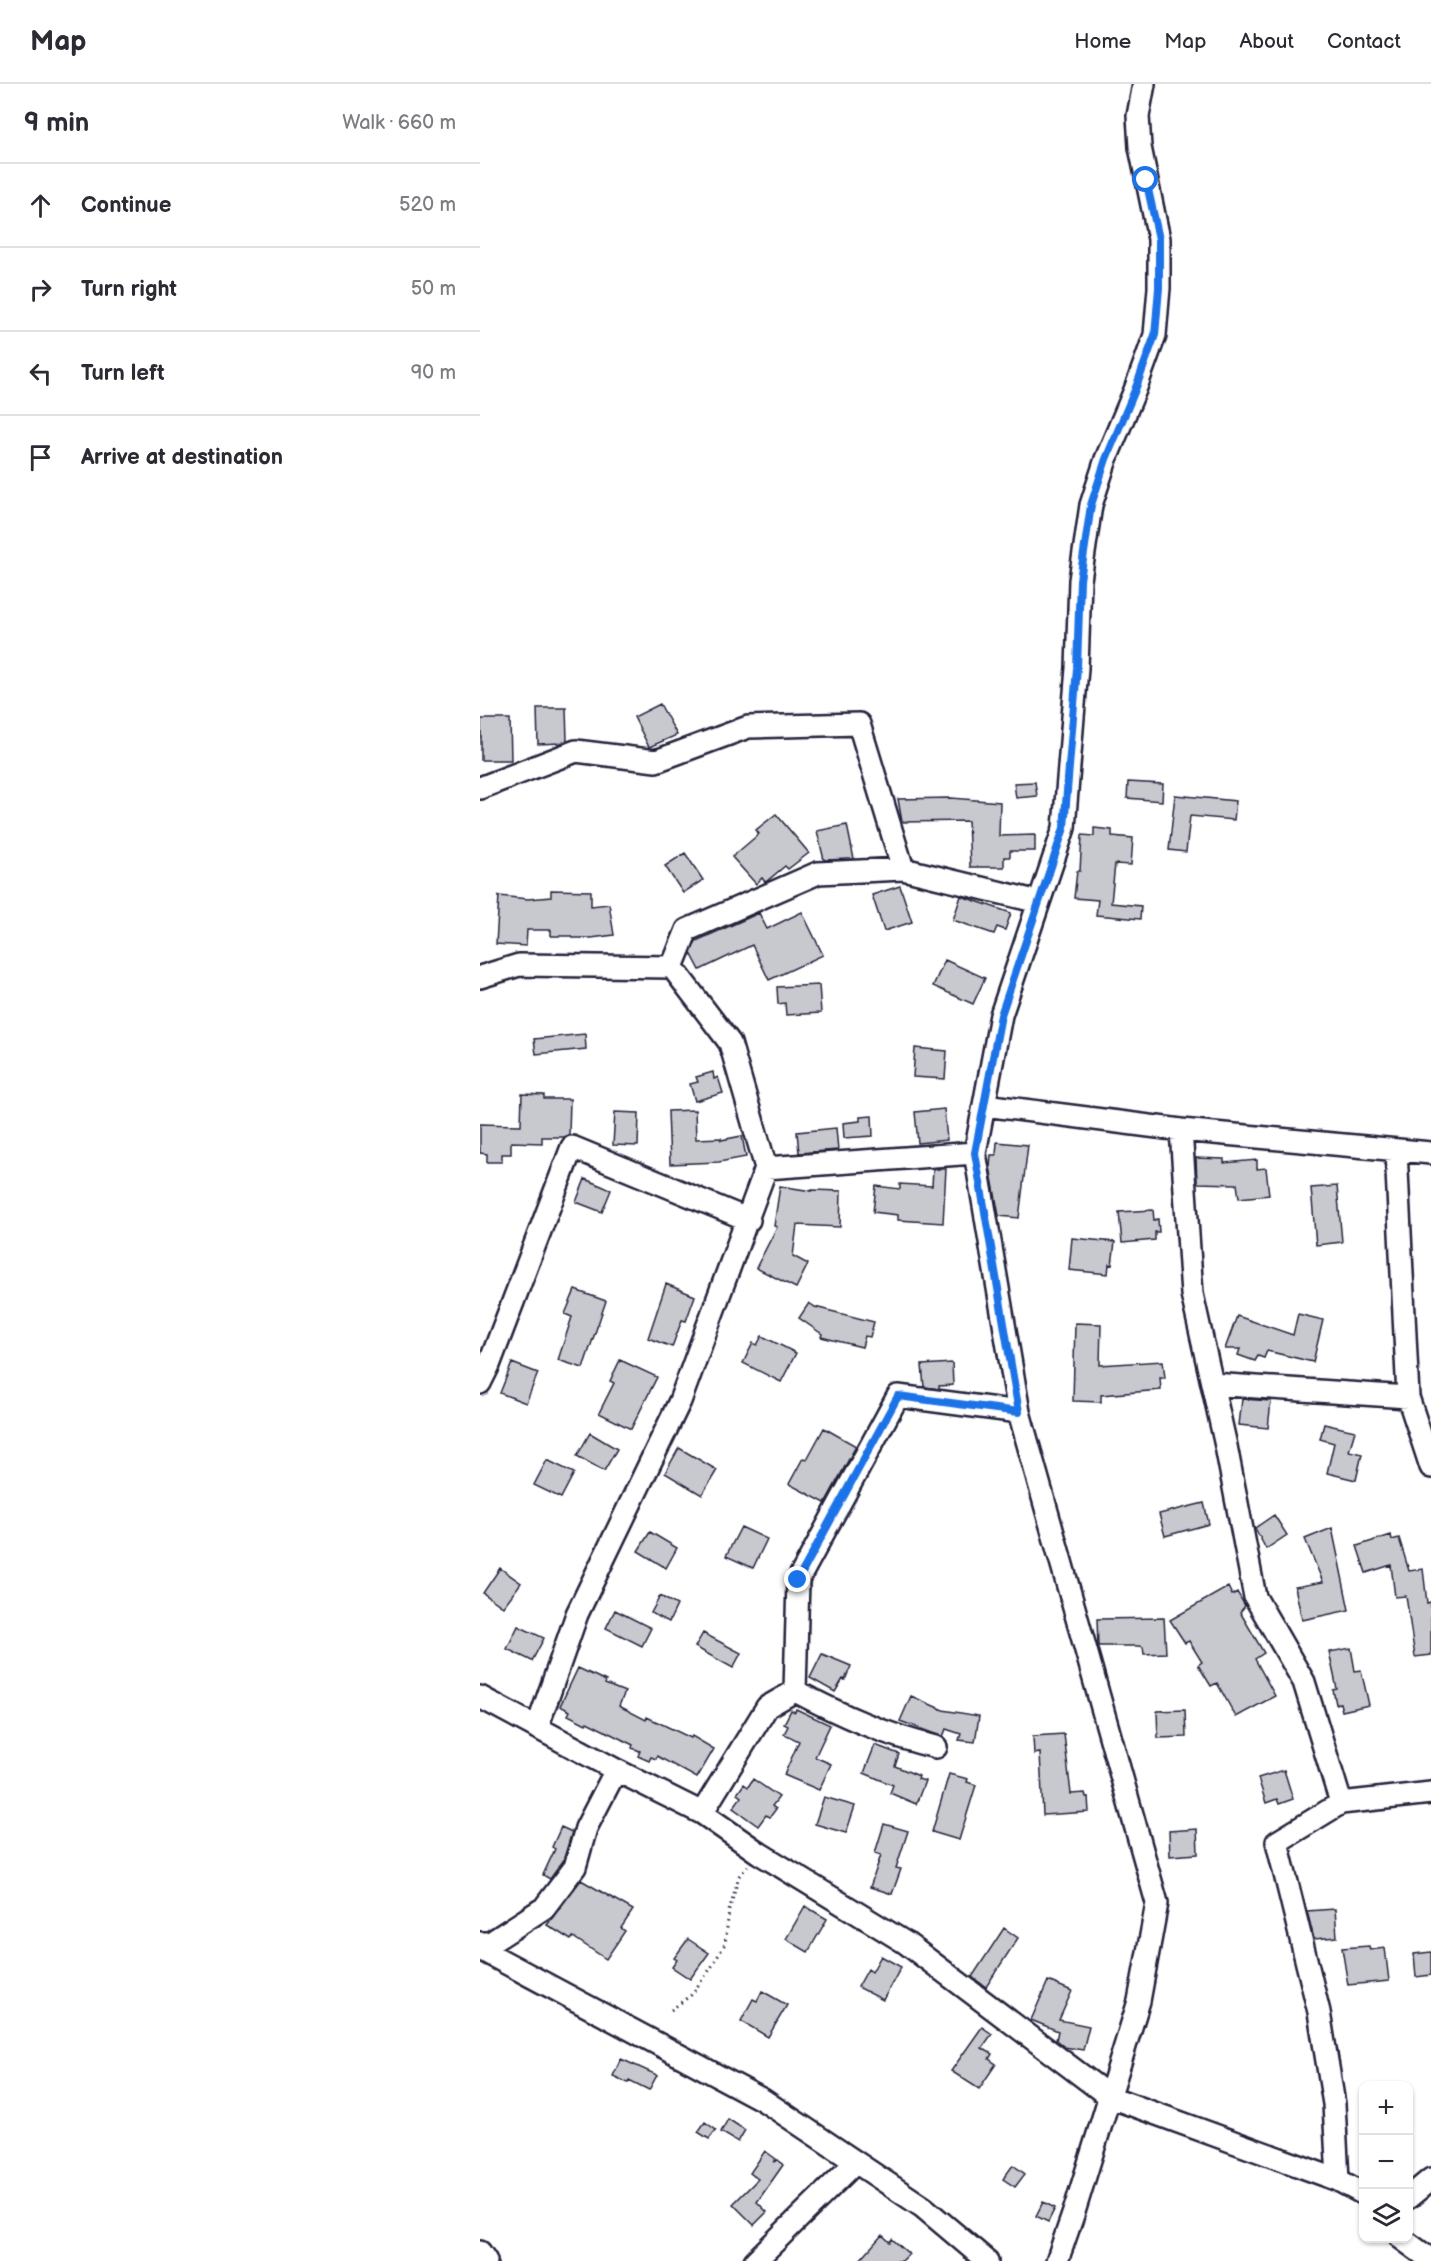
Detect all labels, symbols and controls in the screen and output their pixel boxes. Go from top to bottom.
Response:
text: Map [30,25,86,58]
text: Home [1074,29,1131,54]
text: Map [1164,29,1206,54]
text: About [1239,29,1294,54]
text: Contact [1327,29,1401,54]
text: 9 min [24,108,89,139]
text: Walk · 660 m [342,111,456,135]
route start [1132,166,1158,192]
icon: ahead [24,189,57,222]
text: Continue [81,192,171,219]
text: 520 m [399,193,456,217]
icon: right [24,273,57,306]
text: Turn right [81,276,177,303]
text: 50 m [411,277,456,301]
icon: left [24,357,57,390]
text: Turn left [81,360,165,387]
text: 90 m [411,361,456,385]
icon: arrive [24,441,57,474]
text: Arrive at destination [81,444,283,471]
route end [784,1566,810,1592]
map controls [1359,2081,1413,2243]
button: + [1359,2081,1413,2135]
button: − [1359,2135,1413,2189]
button: layers [1359,2189,1413,2243]

